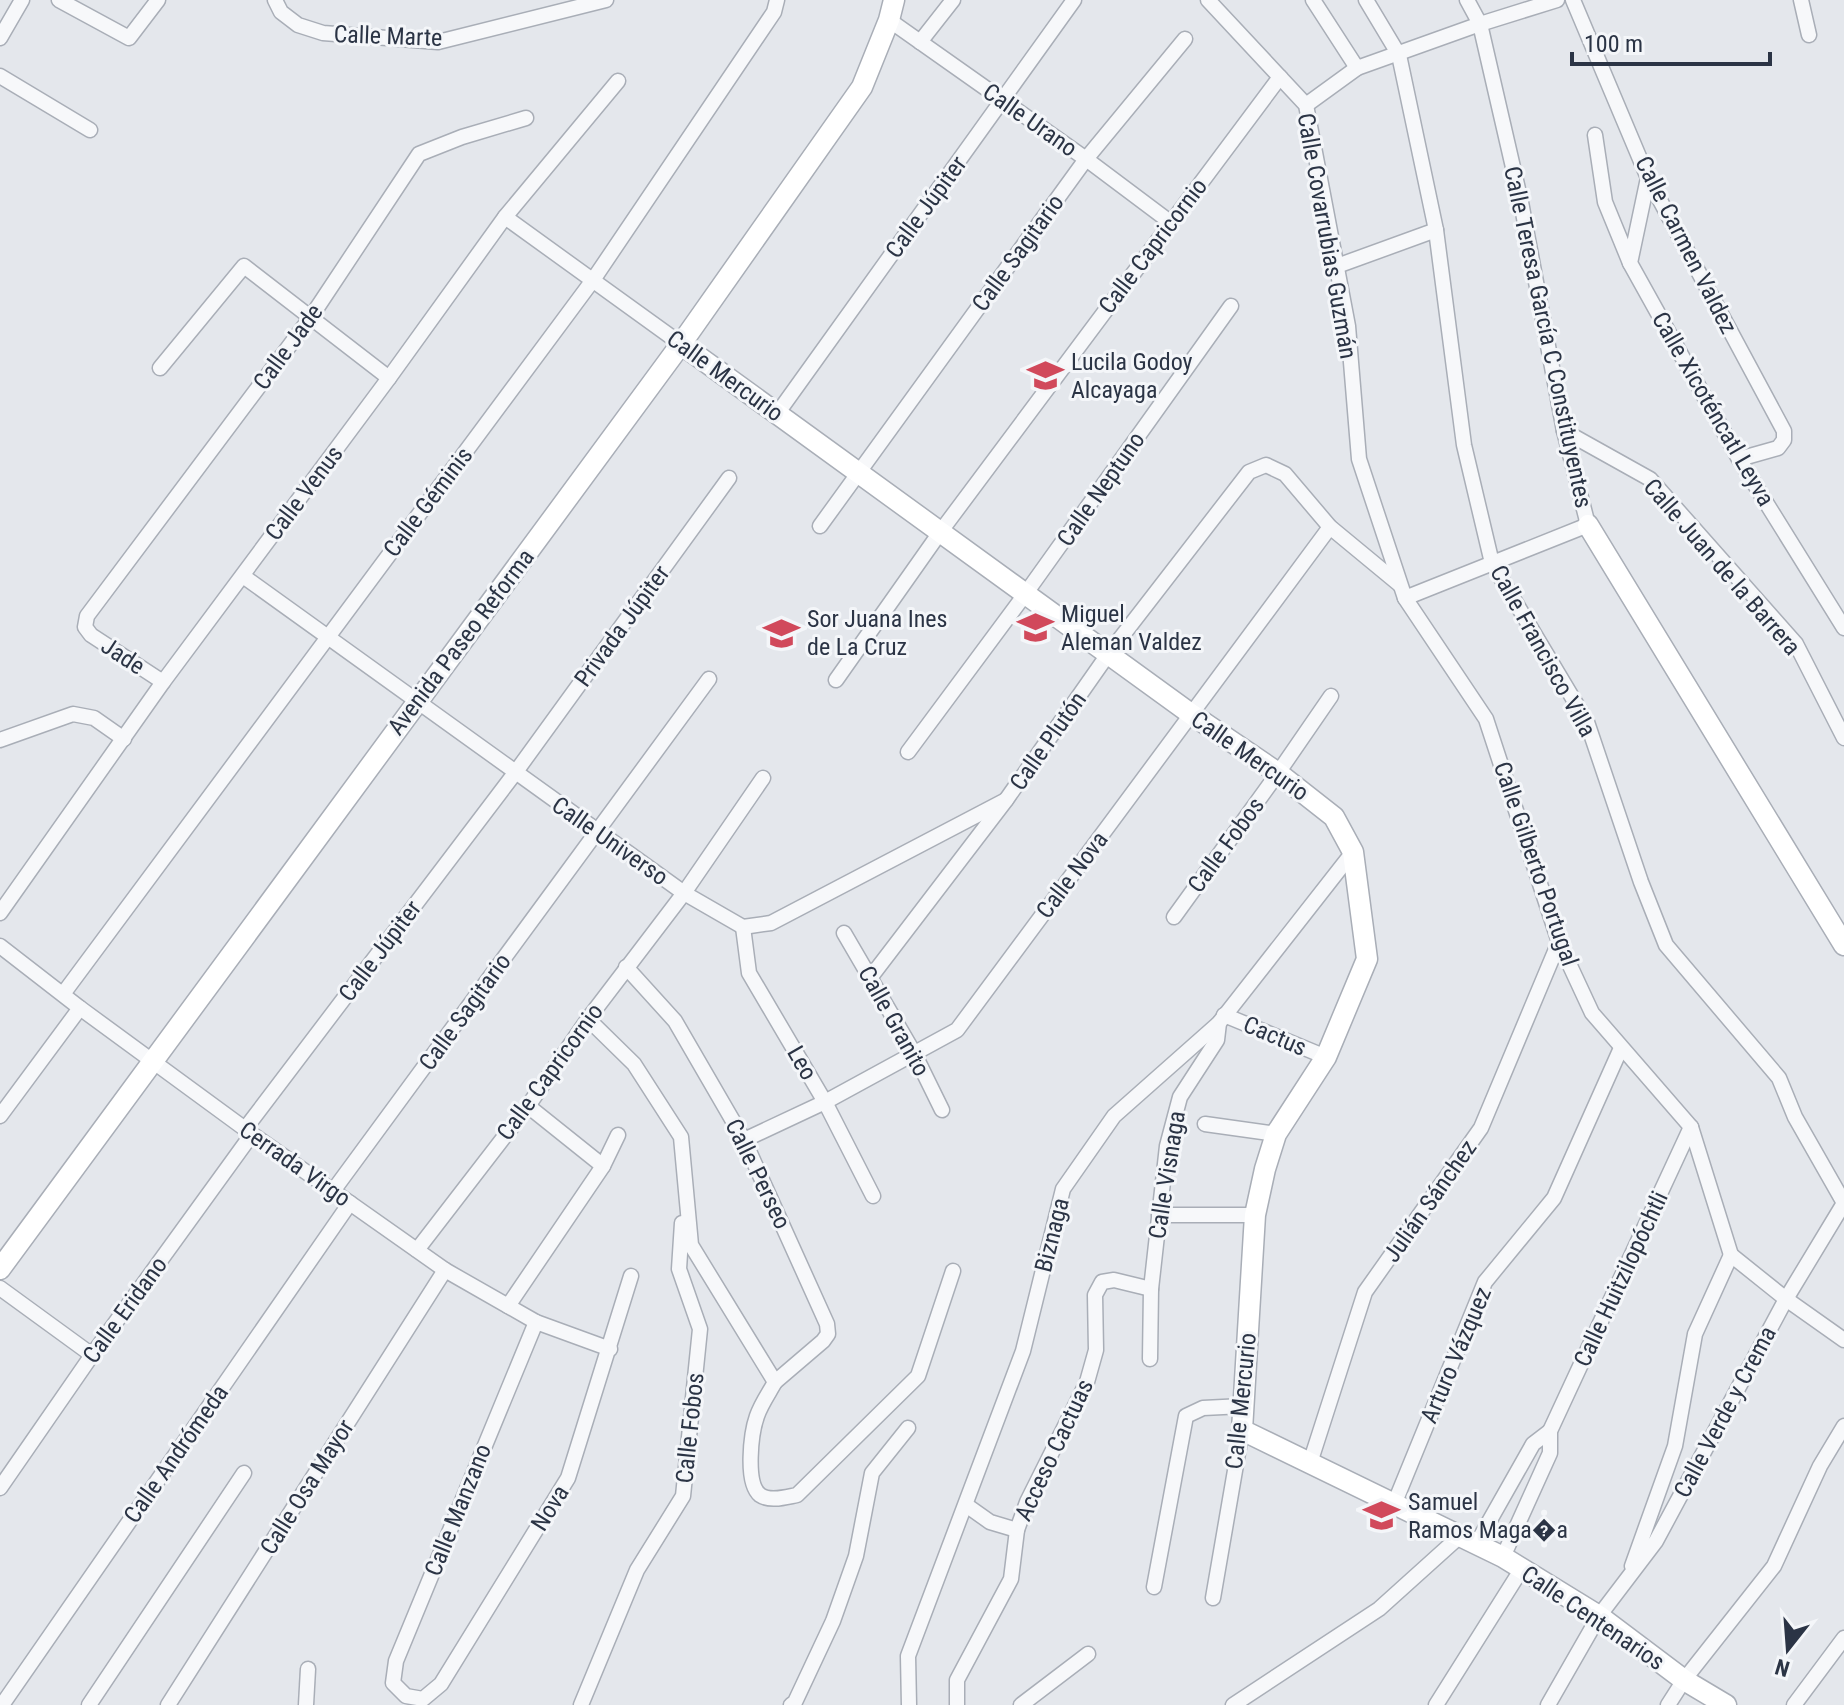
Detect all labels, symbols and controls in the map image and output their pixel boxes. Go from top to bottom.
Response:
scale bar [1572,16,1770,66]
street label: Calle Marte [333,20,443,52]
text: 100 m [1584,30,1643,58]
street label: Calle Urano [978,77,1082,163]
street label: Calle Covarrubias Guzmán [1292,111,1362,361]
street label: Calle Júpiter [880,151,972,263]
street label: Calle Carmen Valdez [1629,152,1743,338]
street label: Calle Teresa García C Constituyentes [1498,164,1598,510]
street label: Calle Capricornio [1093,173,1213,319]
street label: Calle Sagitario [966,189,1070,317]
street label: Calle Jade [248,299,328,395]
street label: Calle Xicoténcatl Leyva [1646,307,1780,511]
street label: Calle Mercurio [661,324,789,428]
place label: Lucila Godoy Alcayaga [1071,348,1193,404]
school or university icon: Lucila Godoy Alcayaga [1026,357,1064,395]
street label: Calle Neptuno [1051,426,1151,552]
street label: Calle Venus [259,440,349,546]
street label: Calle Géminis [378,442,478,562]
street label: Calle Juan de la Barrera [1638,473,1806,661]
street label: Avenida Paseo Reforma [382,543,540,741]
street label: Privada Júpiter [569,560,675,692]
street label: Calle Francisco Villa [1484,560,1602,742]
place label: Miguel Aleman Valdez [1061,600,1202,656]
place label: Sor Juana Ines de La Cruz [807,605,947,661]
school or university icon: Miguel Aleman Valdez [1016,609,1054,647]
school or university icon: Sor Juana Ines de La Cruz [762,614,800,652]
street label: Jade [96,632,150,680]
street label: Calle Plutón [1004,686,1092,796]
street label: Calle Mercurio [1186,705,1314,807]
street label: Calle Gilberto Portugal [1488,758,1584,970]
street label: Calle Universo [547,791,673,891]
street label: Calle Fobos [1182,792,1270,898]
street label: Calle Nova [1030,826,1114,924]
street label: Calle Júpiter [333,895,427,1007]
street label: Calle Sagitario [413,948,517,1076]
street label: Calle Granito [852,961,936,1081]
street label: Calle Capricornio [491,998,609,1146]
street label: Cactus [1239,1010,1311,1062]
street label: Leo [781,1041,823,1085]
street label: Calle Visnaga [1143,1109,1191,1241]
street label: Calle Perseo [719,1114,797,1234]
street label: Cerrada Virgo [234,1115,356,1213]
street label: Julián Sánchez [1378,1134,1482,1268]
street label: Calle Huitzilopóchtli [1568,1187,1674,1371]
street label: Biznaga [1029,1195,1075,1275]
street label: Calle Eridano [77,1251,173,1369]
street label: Arturo Vázquez [1415,1283,1497,1427]
street label: Calle Verde y Crema [1668,1322,1782,1502]
street label: Calle Mercurio [1220,1331,1262,1471]
street label: Calle Fobos [670,1371,710,1485]
street label: Acceso Cactuas [1009,1375,1099,1525]
street label: Calle Andrómeda [118,1380,234,1528]
street label: Calle Osa Mayor [254,1414,360,1560]
street label: Calle Manzano [419,1440,497,1580]
street label: Nova [525,1480,575,1536]
place label: Samuel Ramos Maga�a [1408,1488,1568,1545]
school or university icon: Samuel Ramos Maga�a [1363,1497,1401,1535]
street label: Calle Centenarios [1516,1560,1670,1676]
north arrow [1748,1609,1828,1689]
text: N [1772,1654,1792,1682]

